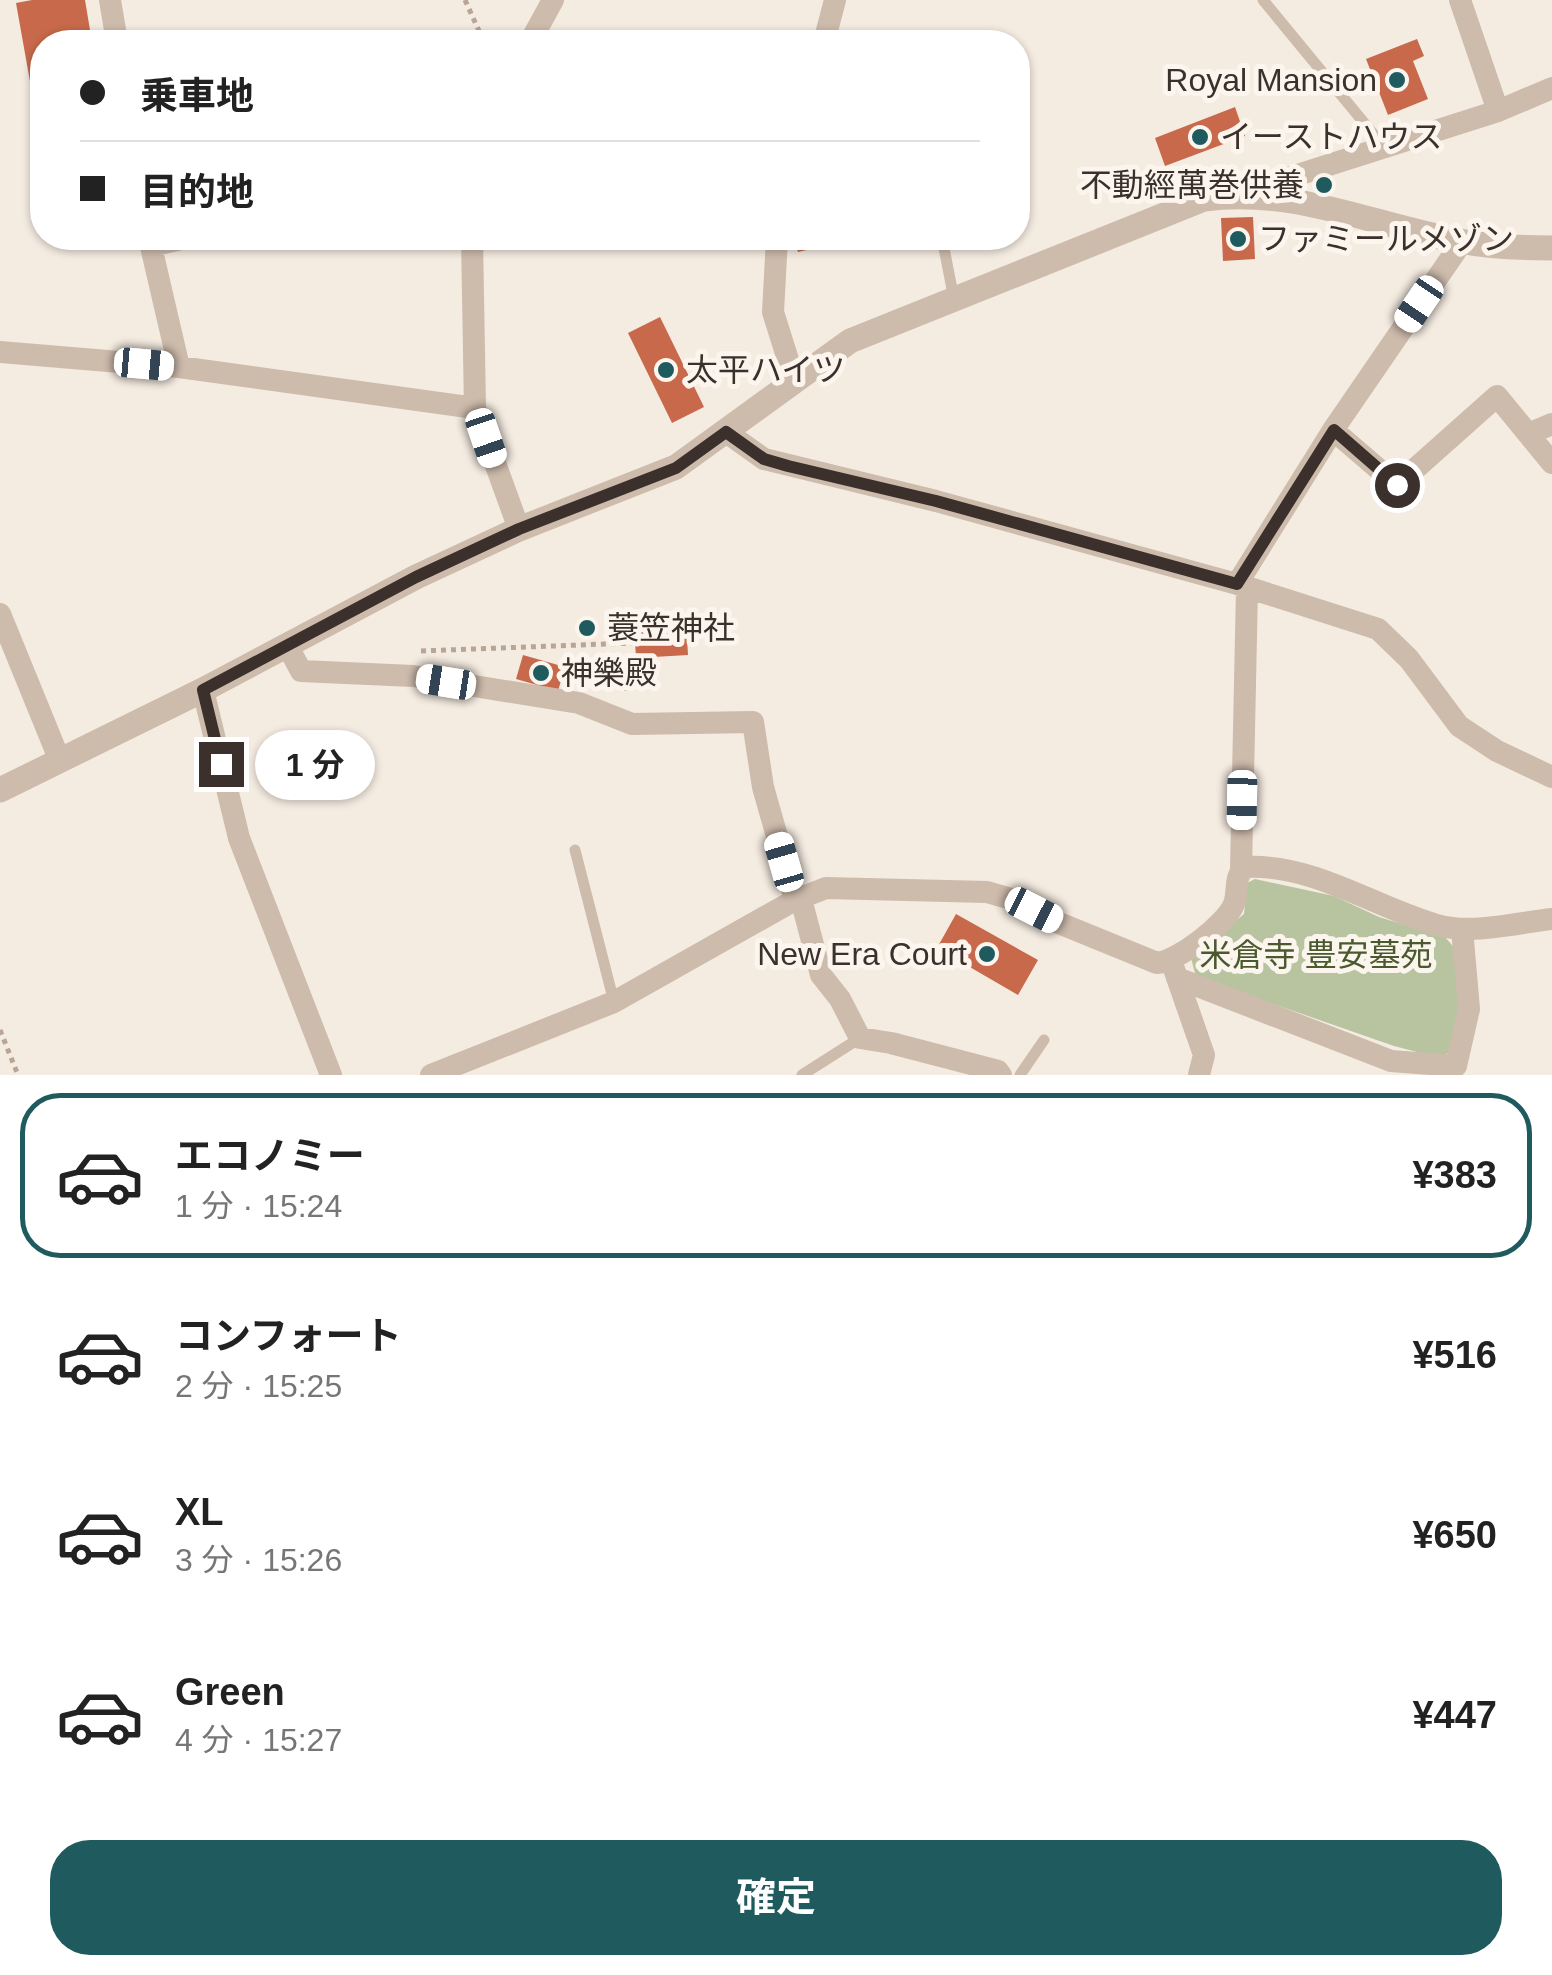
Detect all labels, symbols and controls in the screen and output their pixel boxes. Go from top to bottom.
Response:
place label: Royal Mansion [1165,62,1377,98]
marker: Royal Mansion [1386,69,1408,91]
text: 乗車地 [140,75,254,117]
place label: イーストハウス [1220,119,1442,155]
marker: イーストハウス [1189,126,1211,148]
place label: 不動經萬巻供養 [1080,167,1304,203]
text: 目的地 [140,171,254,213]
marker: 不動經萬巻供養 [1313,174,1335,196]
place label: ファミールメゾン [1258,221,1514,257]
marker: ファミールメゾン [1227,228,1249,250]
car [1390,271,1448,337]
car [113,346,175,382]
place label: 太平ハイツ [686,352,845,388]
marker: 太平ハイツ [655,359,677,381]
car [462,405,510,471]
route start [1375,463,1420,508]
place label: 蓑笠神社 [607,610,735,646]
marker: 蓑笠神社 [576,617,598,639]
place label: 神樂殿 [561,655,657,691]
car [414,662,478,702]
marker: 神樂殿 [530,662,552,684]
callout: 1 分 [256,729,376,799]
route end [199,742,244,787]
text: 1 分 [286,747,344,783]
car [1226,770,1258,830]
car [761,829,807,895]
car [1000,883,1068,937]
place label: New Era Court [757,936,967,972]
park label: 米倉寺 豊安墓苑 [1200,937,1432,973]
marker: New Era Court [976,943,998,965]
icon: car [55,1131,145,1221]
text: エコノミー [175,1135,365,1177]
text: ¥383 [1412,1154,1497,1196]
text: 1 分 · 15:24 [175,1188,342,1224]
icon: car [55,1311,145,1401]
text: コンフォート [175,1315,402,1357]
text: ¥516 [1412,1334,1497,1376]
text: 2 分 · 15:25 [175,1368,342,1404]
icon: car [55,1491,145,1581]
text: XL [175,1491,224,1533]
text: ¥650 [1412,1514,1497,1556]
text: 3 分 · 15:26 [175,1542,342,1578]
icon: car [55,1671,145,1761]
text: Green [175,1671,285,1713]
text: ¥447 [1412,1694,1497,1736]
text: 4 分 · 15:27 [175,1722,342,1758]
button: 確定 [50,1840,1502,1955]

